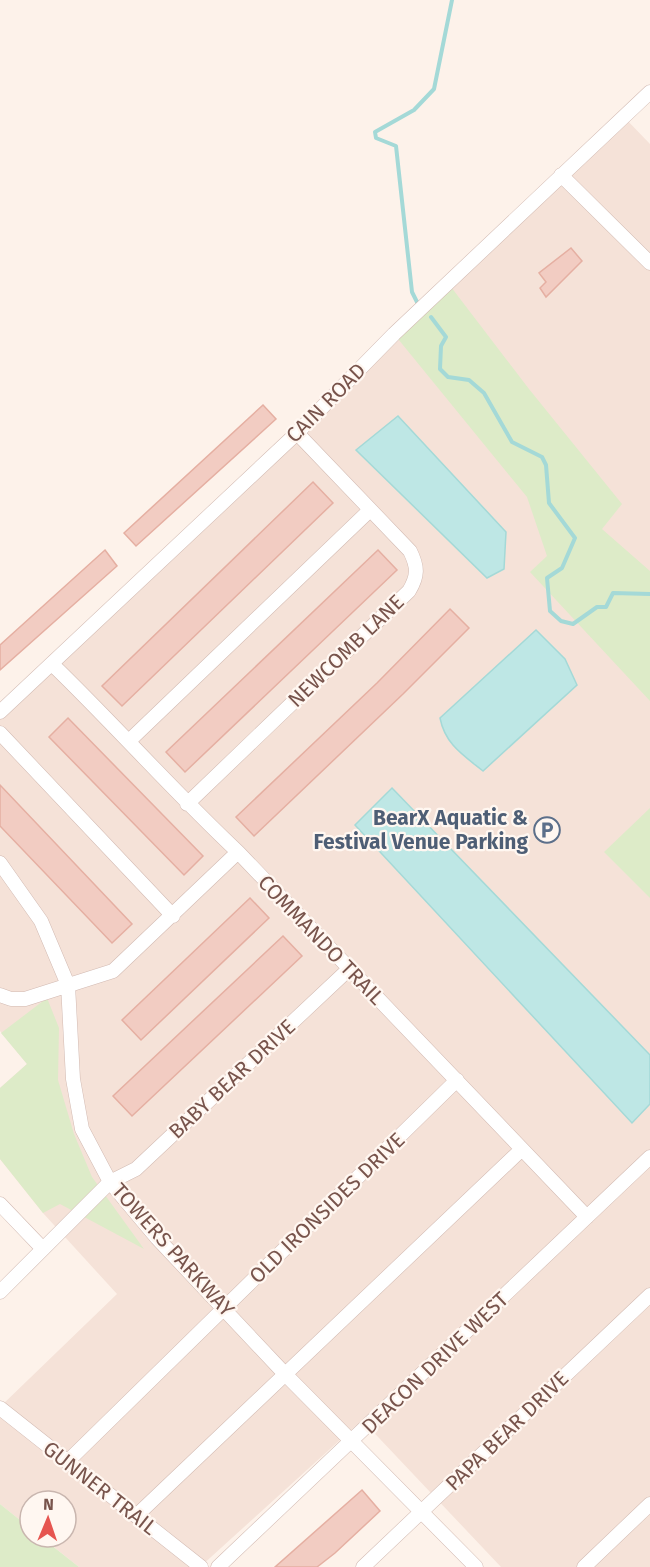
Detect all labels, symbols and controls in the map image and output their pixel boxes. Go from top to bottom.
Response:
street label: CAIN ROAD [281,358,371,448]
street label: NEWCOMB LANE [283,589,409,713]
place label: BearX Aquatic & Festival Venue Parking [314,805,528,855]
parking icon: BearX Aquatic & Festival Venue Parking [532,815,562,845]
street label: COMMANDO TRAIL [252,870,390,1011]
street label: BABY BEAR DRIVE [163,1014,301,1144]
street label: OLD IRONSIDES DRIVE [244,1127,410,1289]
street label: TOWERS PARKWAY [106,1178,240,1322]
street label: DEACON DRIVE WEST [356,1286,514,1440]
street label: PAPA BEAR DRIVE [440,1366,574,1496]
street label: GUNNER TRAIL [38,1436,162,1540]
north arrow [18,1489,78,1549]

